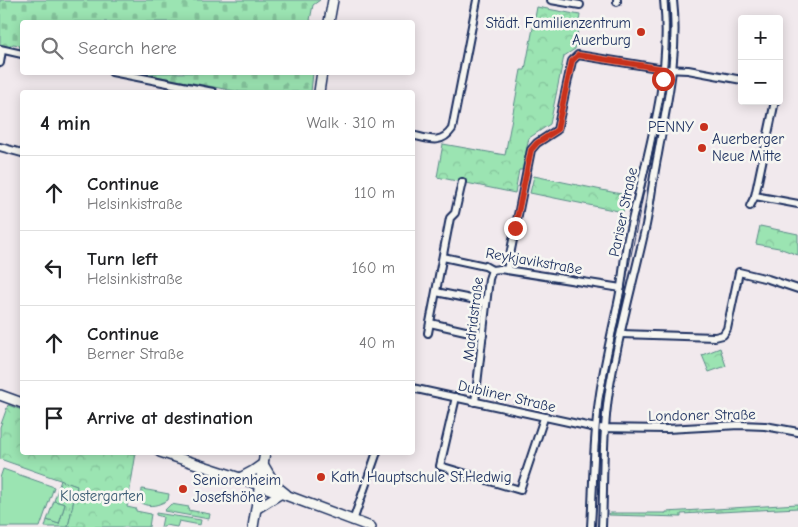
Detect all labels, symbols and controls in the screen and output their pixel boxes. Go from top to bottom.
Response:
place label: Städt. Familienzentrum Auerburg [485,14,631,49]
map controls [738,15,783,105]
button: + [738,15,783,60]
search box [20,20,415,75]
marker: Städt. Familienzentrum Auerburg [635,26,647,38]
icon: search [38,34,66,62]
text: Search here [78,37,177,59]
button: − [738,60,783,105]
route start [652,68,675,91]
text: 4 min [40,111,91,135]
text: Walk · 310 m [306,114,395,132]
place label: PENNY [648,118,694,136]
marker: PENNY [698,121,710,133]
place label: Auerberger Neue Mitte [712,130,784,165]
marker: Auerberger Neue Mitte [696,142,708,154]
street label: Pariser Straße [605,165,641,258]
text: Continue [87,173,159,195]
icon: ahead [40,179,68,207]
text: 110 m [354,184,395,202]
text: Helsinkistraße [87,195,183,213]
route end [504,217,527,240]
street label: Reykjavikstraße [484,244,584,278]
text: Turn left [87,248,158,270]
icon: left [40,254,68,282]
text: 160 m [352,259,395,277]
text: Helsinkistraße [87,270,183,288]
street label: Madridstraße [459,275,487,362]
text: Continue [87,323,159,345]
icon: ahead [40,329,68,357]
text: 40 m [359,334,395,352]
text: Berner Straße [87,345,184,363]
street label: Dubliner Straße [456,376,558,416]
icon: arrive [40,404,68,432]
street label: Londoner Straße [648,405,756,425]
text: Arrive at destination [87,407,253,429]
place label: Kath. Hauptschule St.Hedwig [331,468,512,486]
place label: Seniorenheim Josefshöhe [193,471,281,506]
marker: Kath. Hauptschule St.Hedwig [315,471,327,483]
marker: Seniorenheim Josefshöhe [177,483,189,495]
park label: Klostergarten [60,487,144,505]

